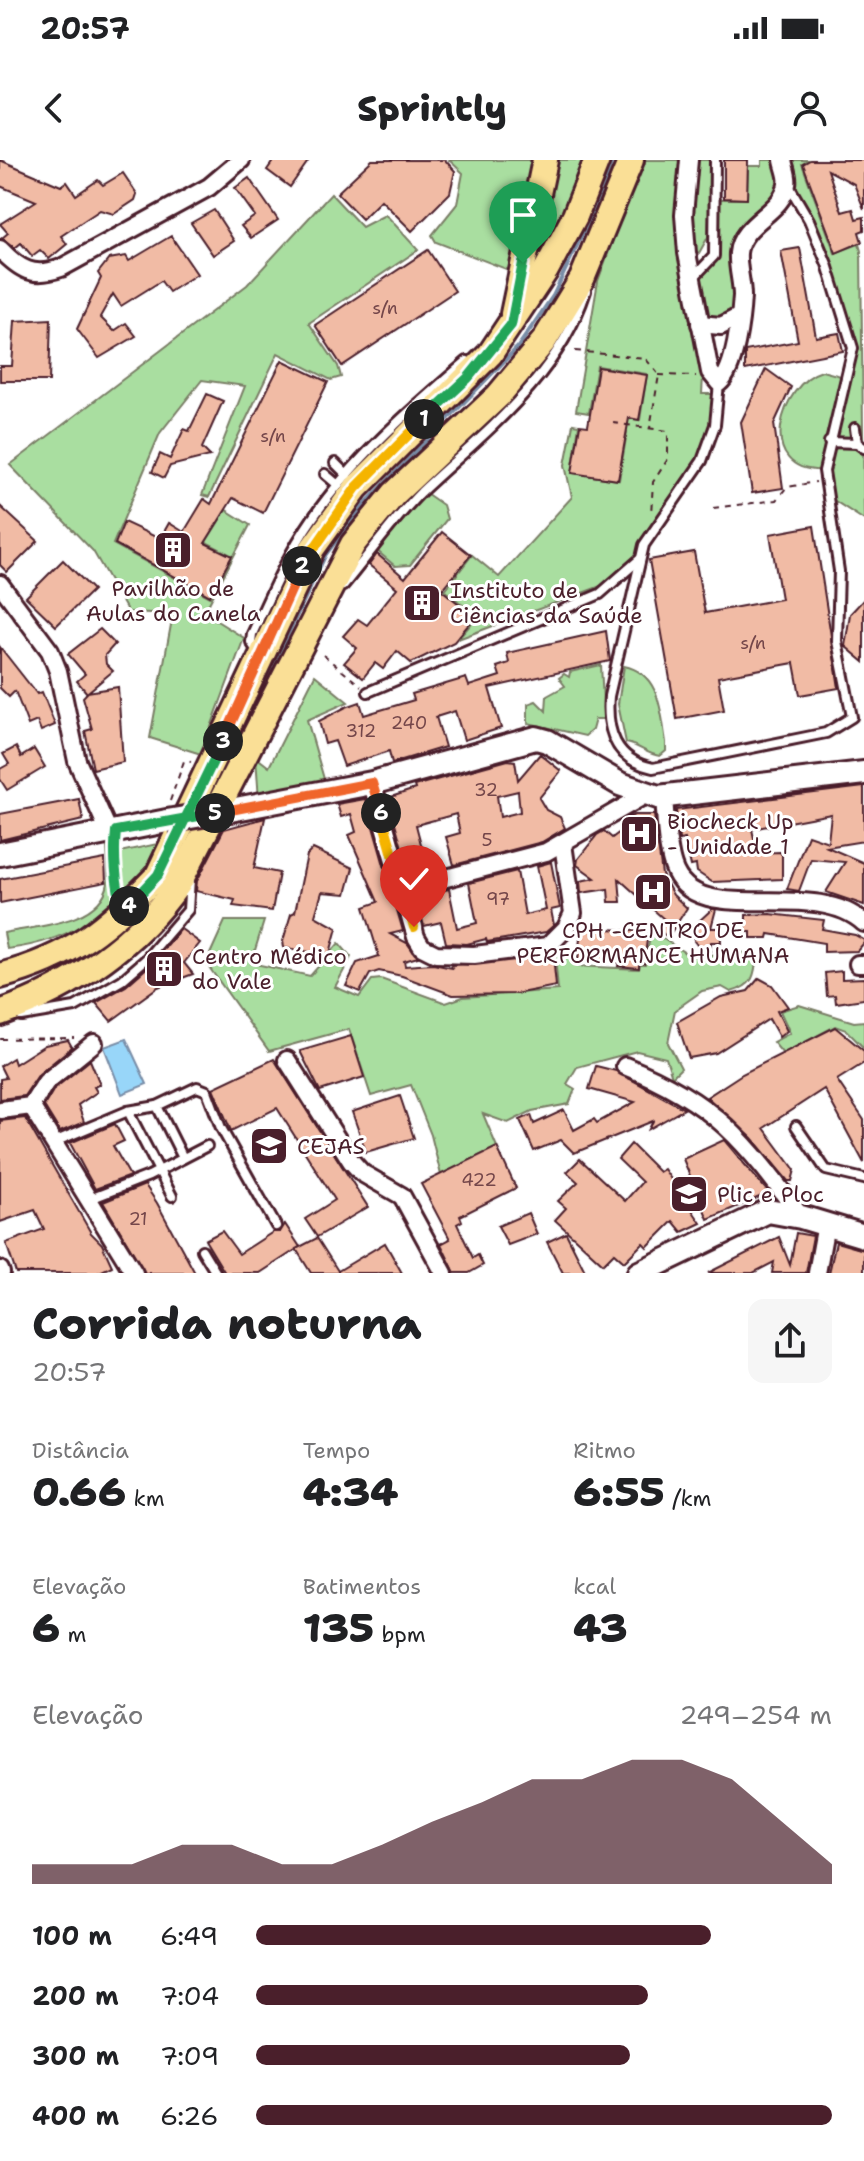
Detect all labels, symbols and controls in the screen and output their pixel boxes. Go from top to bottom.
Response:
text: 20:57 [40,8,130,49]
text: Sprintly [357,84,507,133]
icon: back [32,86,76,130]
icon: person [788,86,832,130]
pin [489,181,557,263]
icon: arrive [501,193,545,237]
house number: s/n [372,296,398,320]
pin: 1 [404,399,444,439]
text: 1 [419,404,429,433]
house number: s/n [260,424,286,448]
building icon: Pavilhão de Aulas do Canela [152,529,194,571]
pin: 2 [282,546,322,586]
text: 2 [294,551,310,580]
place label: Pavilhão de Aulas do Canela [86,574,261,628]
place label: Instituto de Ciências da Saúde [450,576,643,630]
building icon: Instituto de Ciências da Saúde [401,582,443,624]
house number: s/n [740,631,766,655]
house number: 240 [391,711,427,735]
house number: 312 [346,719,376,743]
pin: 3 [203,721,243,761]
text: 3 [215,726,231,755]
house number: 32 [474,778,498,802]
pin: 5 [195,793,235,833]
pin: 6 [361,793,401,833]
text: 5 [208,798,222,827]
text: 6 [373,798,389,827]
place label: Biocheck Up - Unidade 1 [667,807,794,861]
hospital icon: Biocheck Up - Unidade 1 [618,813,660,855]
house number: 5 [481,828,493,852]
pin [380,845,448,927]
icon: check [392,857,436,901]
hospital icon: CPH -CENTRO DE PERFORMANCE HUMANA [632,871,674,913]
pin: 4 [109,886,149,926]
house number: 97 [486,887,510,911]
text: 4 [121,891,137,920]
place label: CPH -CENTRO DE PERFORMANCE HUMANA [516,916,790,970]
place label: Centro Médico do Vale [192,942,347,996]
building icon: Centro Médico do Vale [143,948,185,990]
school or university icon: CEJAS [248,1125,290,1167]
place label: CEJAS [297,1132,365,1161]
house number: 422 [461,1168,497,1192]
school or university icon: Plic e Ploc [668,1173,710,1215]
place label: Plic e Ploc [717,1180,824,1209]
house number: 21 [128,1207,148,1231]
text: Corrida noturna [32,1294,422,1353]
button: share [748,1299,832,1383]
text: 20:57 [32,1354,106,1389]
text: Distância [32,1436,129,1465]
text: Tempo [303,1436,370,1465]
text: Ritmo [573,1436,636,1465]
text: 0.66 [32,1465,126,1519]
text: 4:34 [303,1465,398,1519]
text: 6:55 [573,1465,665,1519]
text: km [126,1484,165,1513]
text: /km [665,1484,712,1513]
text: Elevação [32,1572,126,1601]
text: Batimentos [303,1572,421,1601]
text: kcal [573,1572,616,1601]
text: 6 [32,1601,60,1655]
text: 135 [303,1601,374,1655]
text: 43 [573,1601,628,1655]
text: m [60,1620,86,1649]
text: bpm [374,1620,426,1649]
text: Elevação [32,1697,143,1732]
text: 249–254 m [680,1697,832,1732]
text: 100 m [32,1918,112,1953]
text: 6:49 [160,1918,218,1953]
text: 200 m [32,1978,119,2013]
text: 7:04 [160,1978,219,2013]
text: 300 m [32,2038,119,2073]
text: 7:09 [160,2038,219,2073]
text: 400 m [32,2098,119,2133]
text: 6:26 [160,2098,218,2133]

